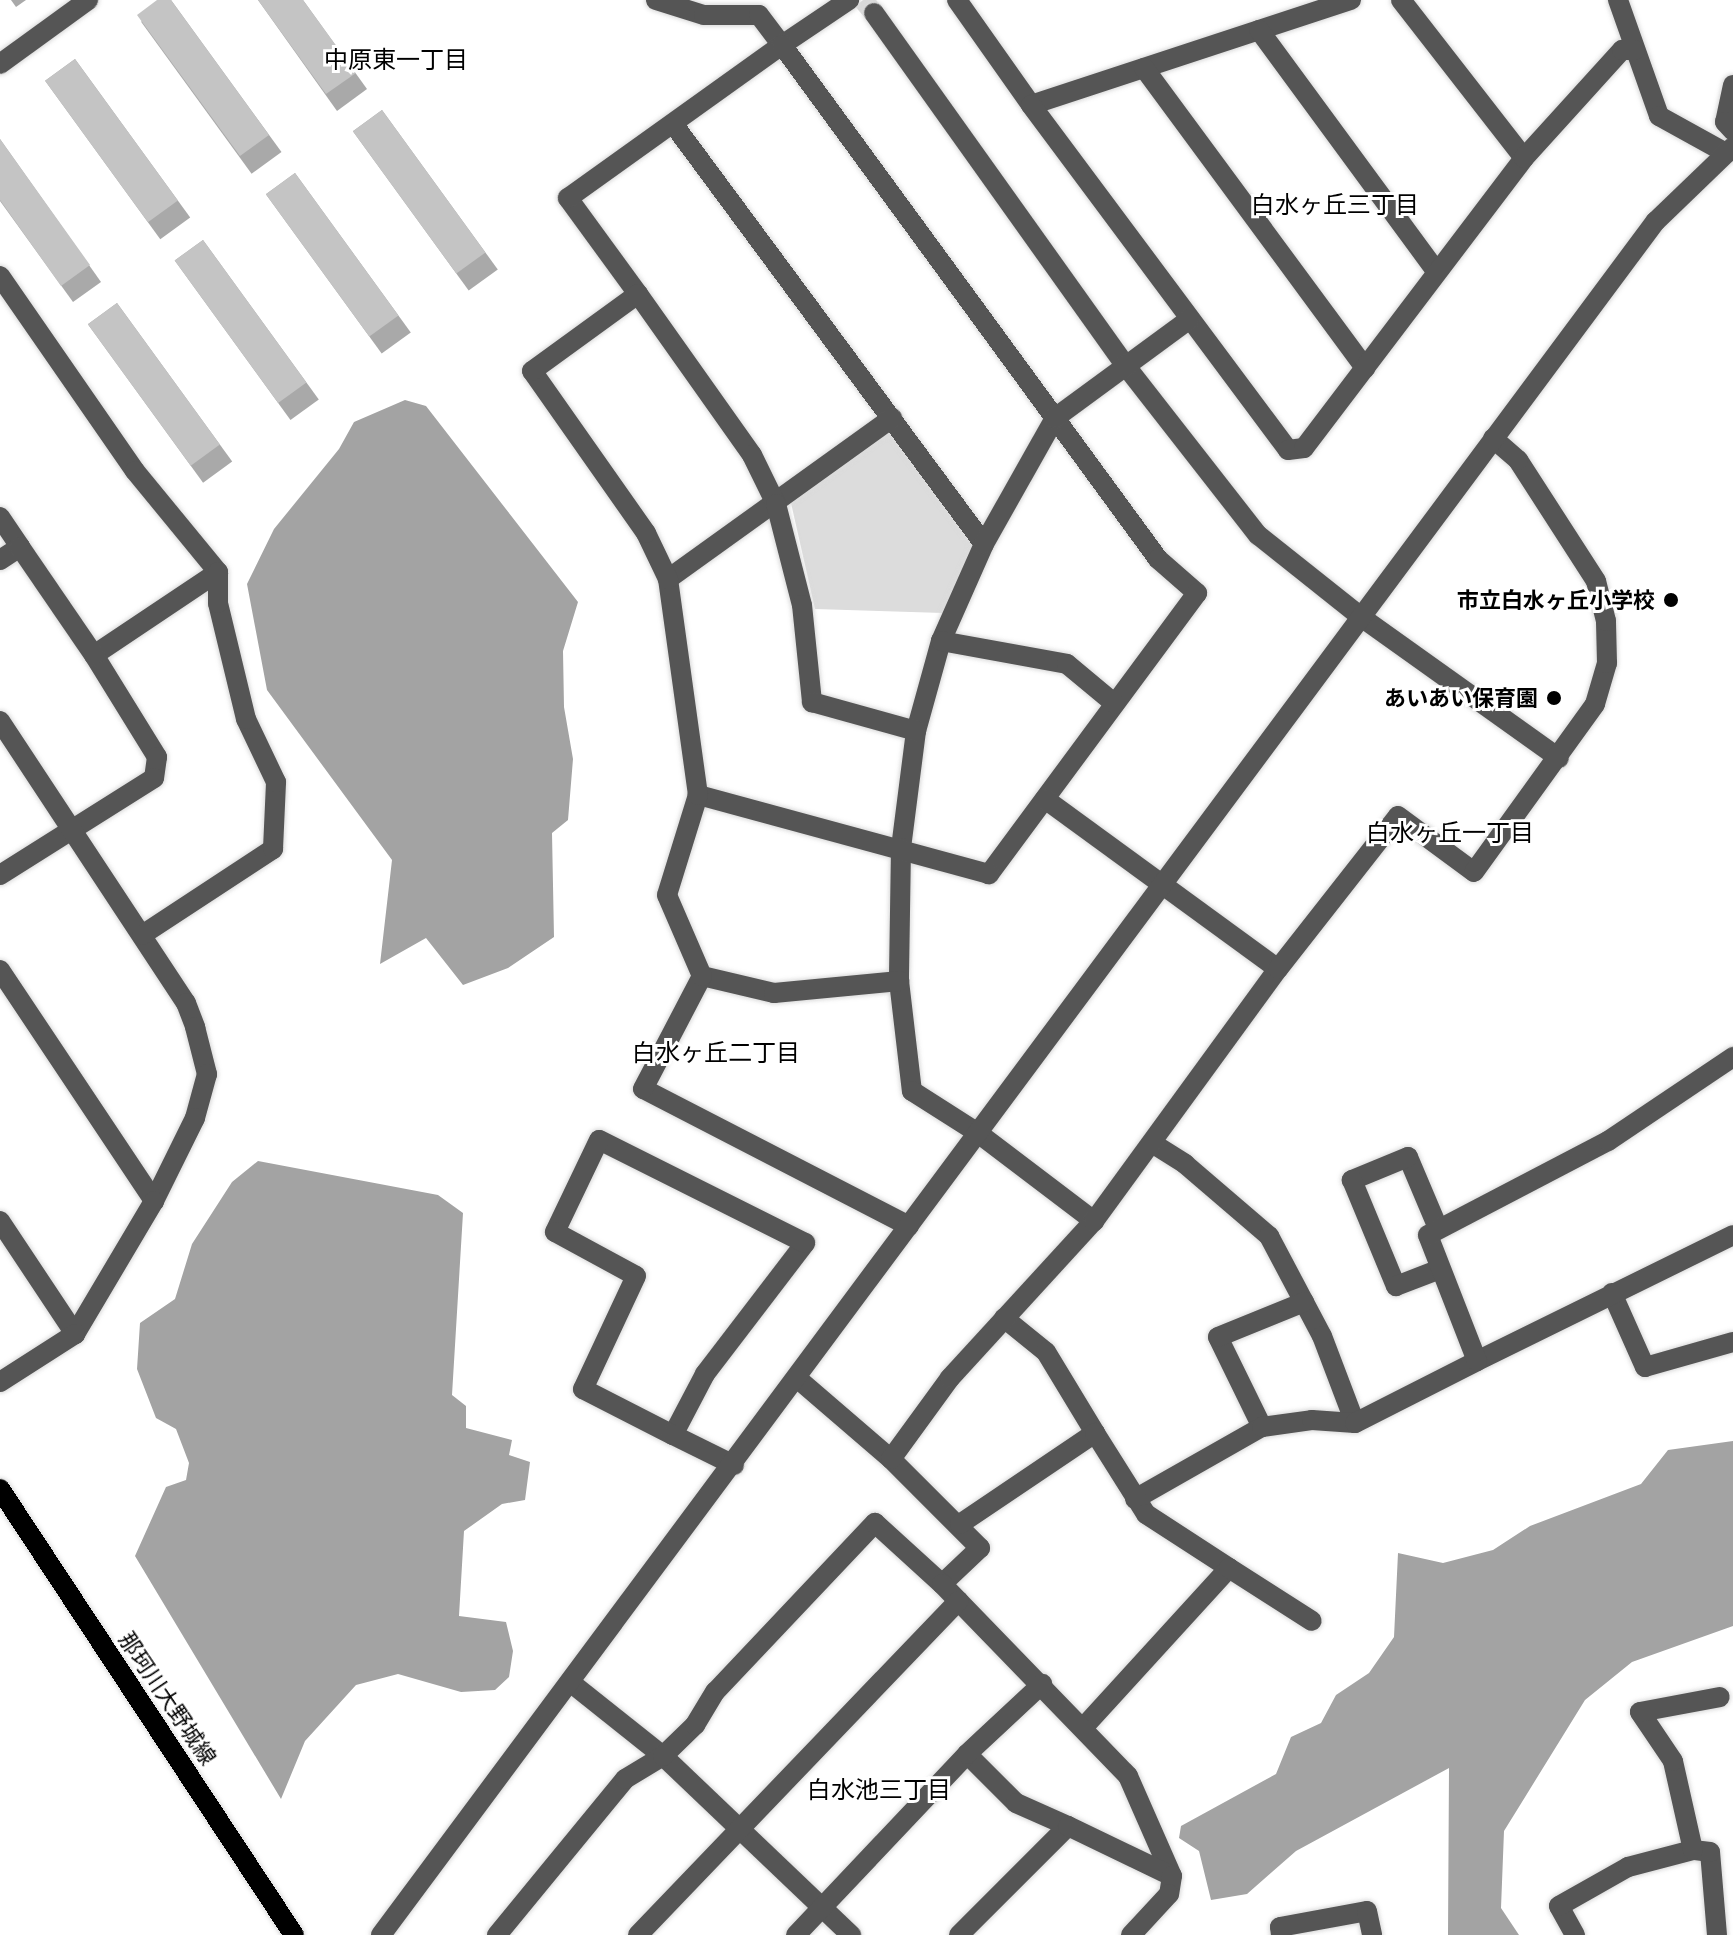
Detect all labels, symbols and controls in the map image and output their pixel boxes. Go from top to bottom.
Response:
district label: 中原東一丁目 [324,45,468,73]
district label: 白水ヶ丘三丁目 [1251,190,1419,218]
place label: 市立白水ヶ丘小学校 [1457,587,1655,613]
marker: 市立白水ヶ丘小学校 [1662,591,1680,609]
place label: あいあい保育園 [1384,685,1538,711]
marker: あいあい保育園 [1545,689,1563,707]
district label: 白水ヶ丘一丁目 [1366,818,1534,846]
district label: 白水ヶ丘二丁目 [632,1038,800,1066]
street label: 那珂川大野城線 [114,1627,222,1769]
district label: 白水池三丁目 [807,1775,951,1803]

